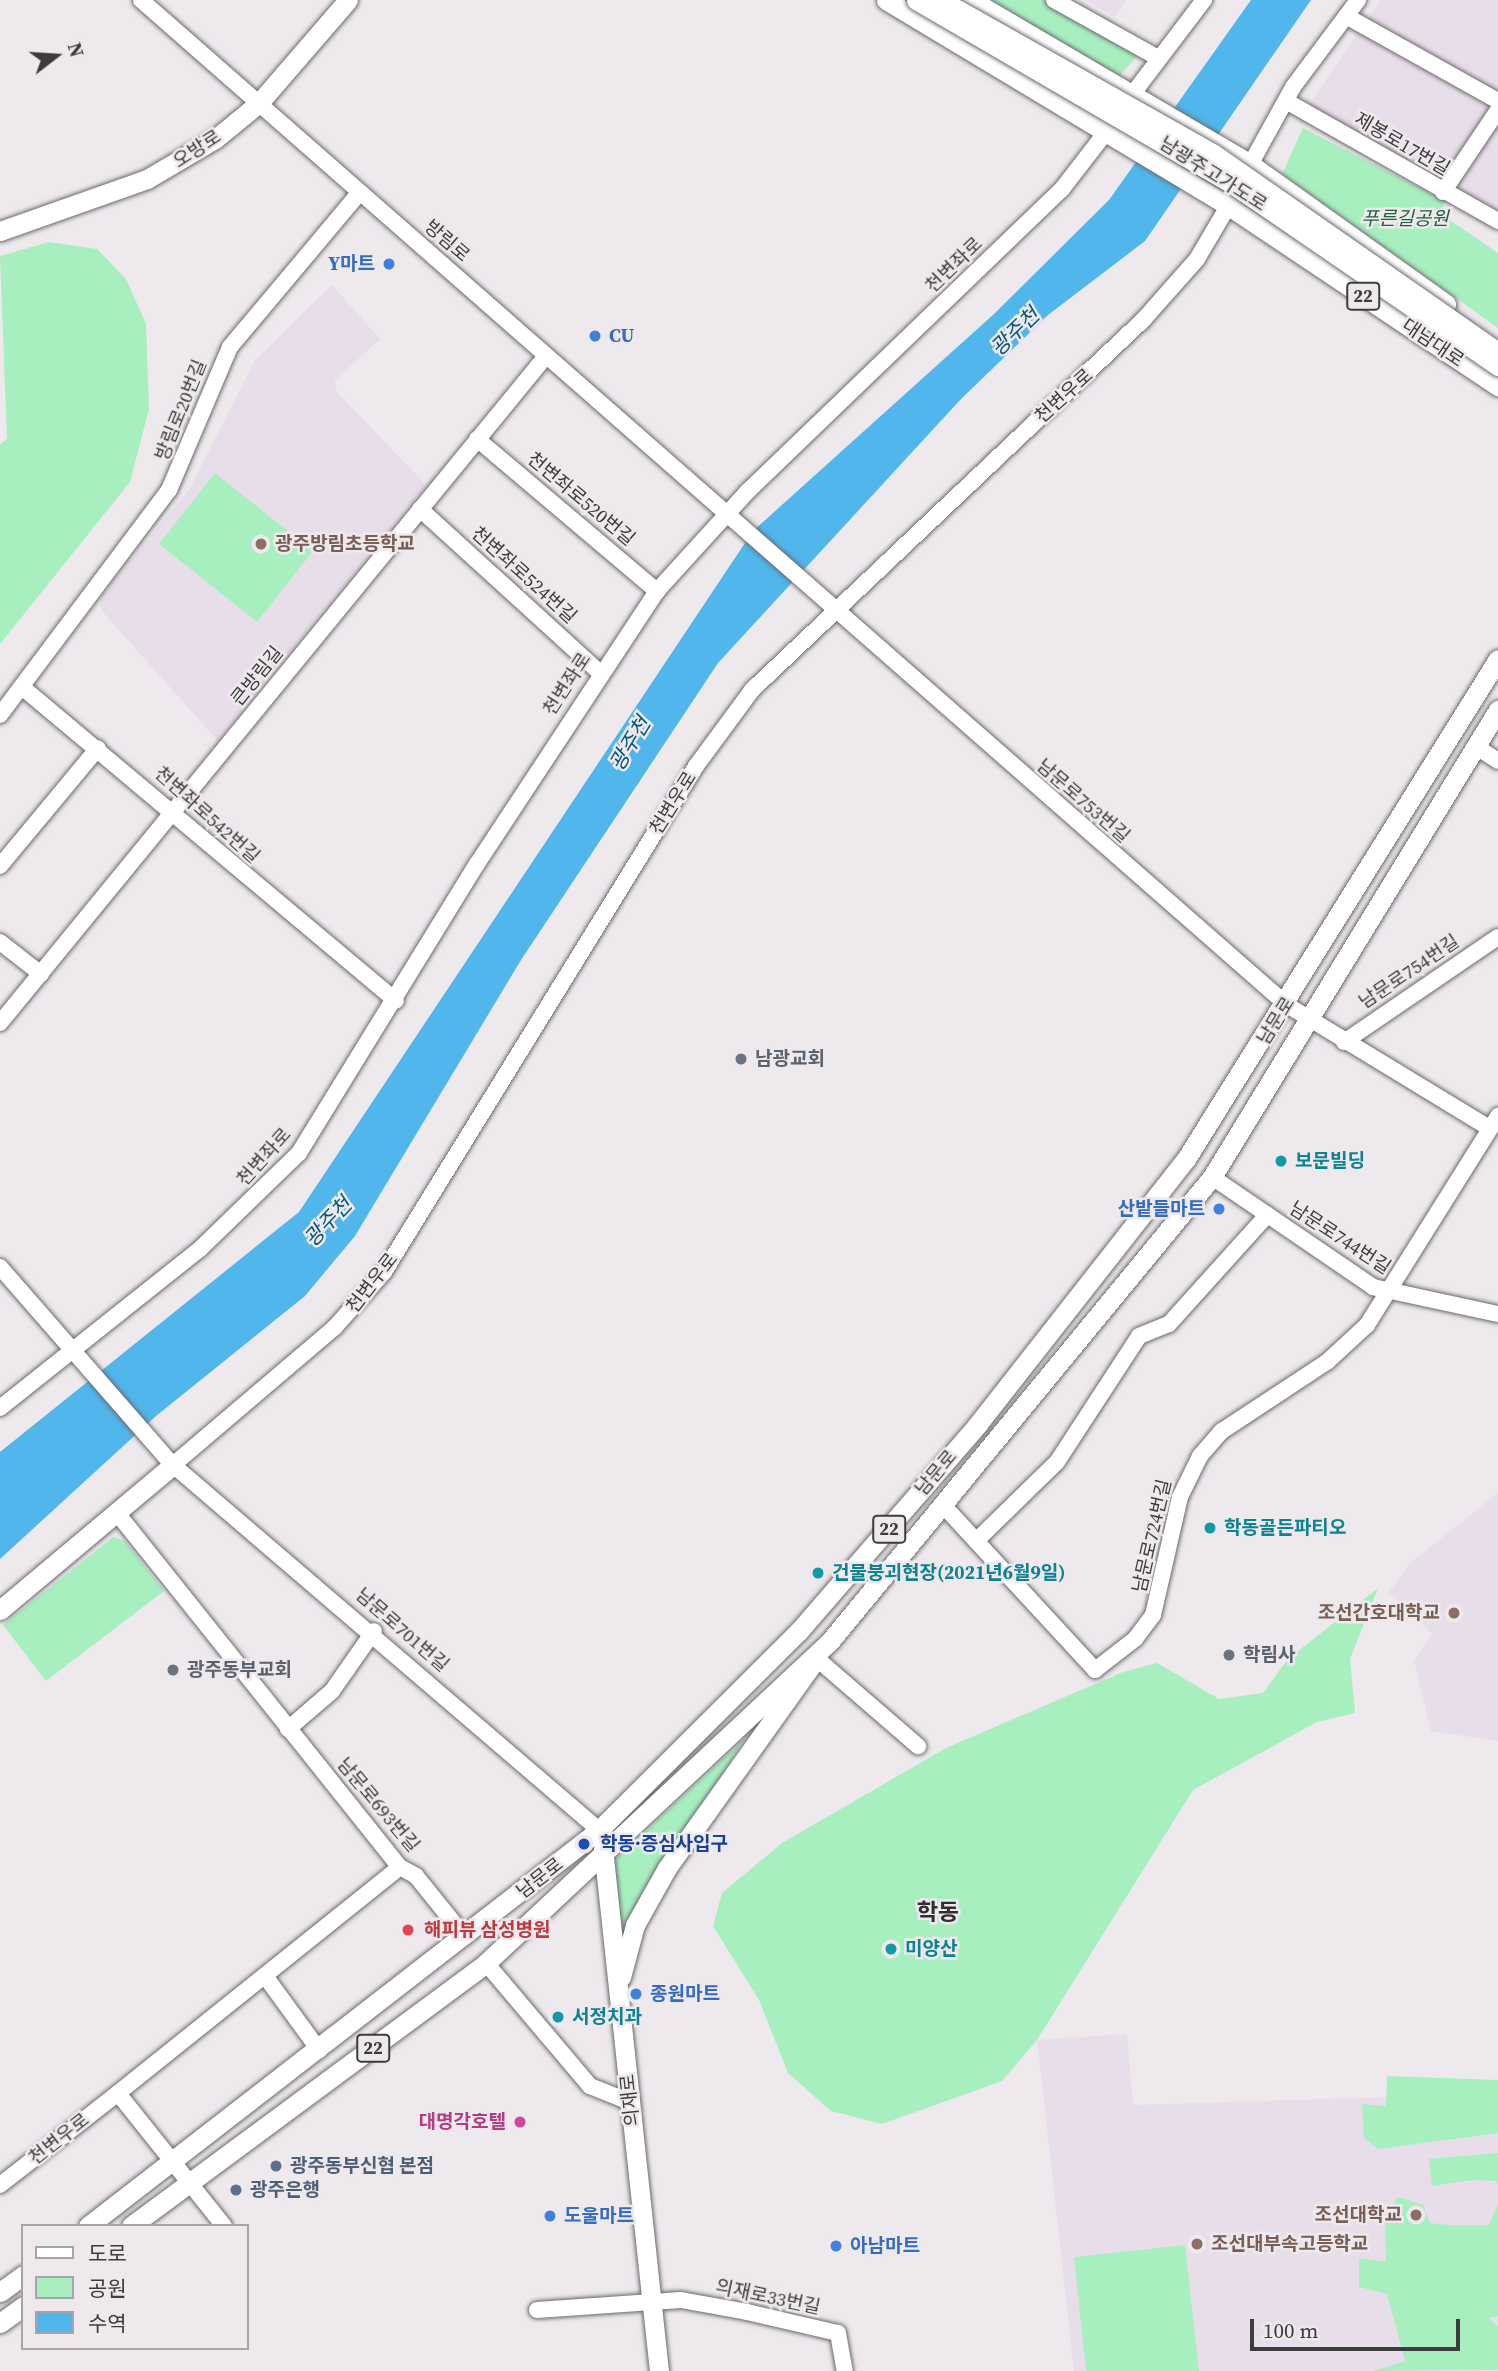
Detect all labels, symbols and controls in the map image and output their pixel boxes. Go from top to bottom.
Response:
north arrow [21,21,91,91]
text: N [62,39,91,60]
street label: 제봉로17번길 [1350,108,1454,180]
street label: 오방로 [169,125,225,173]
street label: 남광주고가도로 [1155,132,1271,216]
park label: 푸른길공원 [1361,208,1449,230]
street label: 방림로 [420,215,474,267]
street label: 천변좌로 [921,233,987,297]
place label: Y마트 [328,253,375,275]
marker: Y마트 [381,256,397,272]
road number: 22 [1346,282,1380,310]
water label: 광주천 [985,303,1045,361]
street label: 대남대로 [1398,314,1468,372]
place label: CU [609,325,634,347]
marker: CU [587,328,603,344]
street label: 방림로20번길 [151,356,211,464]
street label: 천변우로 [1030,364,1098,428]
street label: 천변좌로520번길 [523,447,639,551]
street label: 천변좌로524번길 [467,522,581,628]
place label: 광주방림초등학교 [275,533,415,555]
marker: 광주방림초등학교 [253,536,269,552]
street label: 큰방림길 [226,642,288,710]
street label: 천변좌로 [538,648,596,720]
water label: 광주천 [604,713,656,775]
street label: 남문로753번길 [1032,754,1134,848]
street label: 천변좌로542번길 [150,762,264,868]
street label: 천변우로 [645,767,701,839]
street label: 남문로754번길 [1355,930,1463,1014]
street label: 남문로 [1252,993,1300,1049]
place label: 남광교회 [755,1048,825,1070]
marker: 남광교회 [733,1051,749,1067]
street label: 천변좌로 [232,1123,296,1191]
place label: 보문빌딩 [1295,1150,1365,1172]
marker: 보문빌딩 [1273,1153,1289,1169]
water label: 광주천 [299,1192,357,1252]
street label: 남문로744번길 [1285,1197,1395,1279]
place label: 산밭들마트 [1118,1198,1205,1220]
marker: 산밭들마트 [1211,1201,1227,1217]
street label: 천변우로 [341,1248,403,1318]
street label: 남문로 [910,1446,962,1500]
street label: 남문로724번길 [1128,1477,1176,1595]
road number: 22 [872,1514,906,1544]
place label: 학동골든파티오 [1224,1517,1346,1539]
marker: 학동골든파티오 [1202,1520,1218,1536]
place label: 건물붕괴현장(2021년6월9일) [832,1562,1065,1584]
marker: 건물붕괴현장(2021년6월9일) [810,1565,826,1581]
street label: 남문로701번길 [351,1583,453,1677]
place label: 조선간호대학교 [1318,1602,1440,1624]
marker: 조선간호대학교 [1446,1605,1462,1621]
place label: 학림사 [1243,1644,1295,1666]
marker: 학림사 [1221,1647,1237,1663]
place label: 광주동부교회 [187,1659,292,1681]
marker: 광주동부교회 [165,1662,181,1678]
street label: 남문로693번길 [332,1753,424,1857]
place label: 학동·증심사입구 [600,1833,728,1855]
marker: 학동·증심사입구 [574,1834,594,1854]
street label: 남문로 [512,1853,568,1903]
district label: 학동 [917,1898,959,1926]
place label: 해피뷰 삼성병원 [424,1919,550,1941]
marker: 해피뷰 삼성병원 [398,1920,418,1940]
place label: 미양산 [905,1938,957,1960]
marker: 미양산 [883,1941,899,1957]
place label: 종원마트 [650,1983,720,2005]
marker: 종원마트 [628,1986,644,2002]
place label: 서정치과 [572,2006,642,2028]
marker: 서정치과 [550,2009,566,2025]
road number: 22 [356,2034,390,2062]
street label: 의재로 [616,2073,644,2127]
street label: 천변우로 [24,2108,94,2170]
place label: 대명각호텔 [419,2111,506,2133]
marker: 대명각호텔 [512,2114,528,2130]
place label: 광주동부신협 본점 [290,2155,434,2177]
marker: 광주동부신협 본점 [268,2158,284,2174]
place label: 광주은행 [250,2179,320,2201]
marker: 광주은행 [228,2182,244,2198]
place label: 조선대학교 [1315,2204,1402,2226]
place label: 도울마트 [564,2205,634,2227]
marker: 조선대학교 [1408,2207,1424,2223]
marker: 도울마트 [542,2208,558,2224]
legend [21,2224,248,2350]
place label: 조선대부속고등학교 [1211,2233,1368,2255]
place label: 아남마트 [850,2235,920,2257]
marker: 조선대부속고등학교 [1189,2236,1205,2252]
marker: 아남마트 [828,2238,844,2254]
text: 도로 [88,2239,127,2268]
text: 공원 [88,2274,127,2303]
street label: 의재로33번길 [714,2275,822,2319]
scale bar [1253,2304,1463,2348]
text: 수역 [88,2309,127,2338]
text: 100 m [1263,2316,1318,2345]

